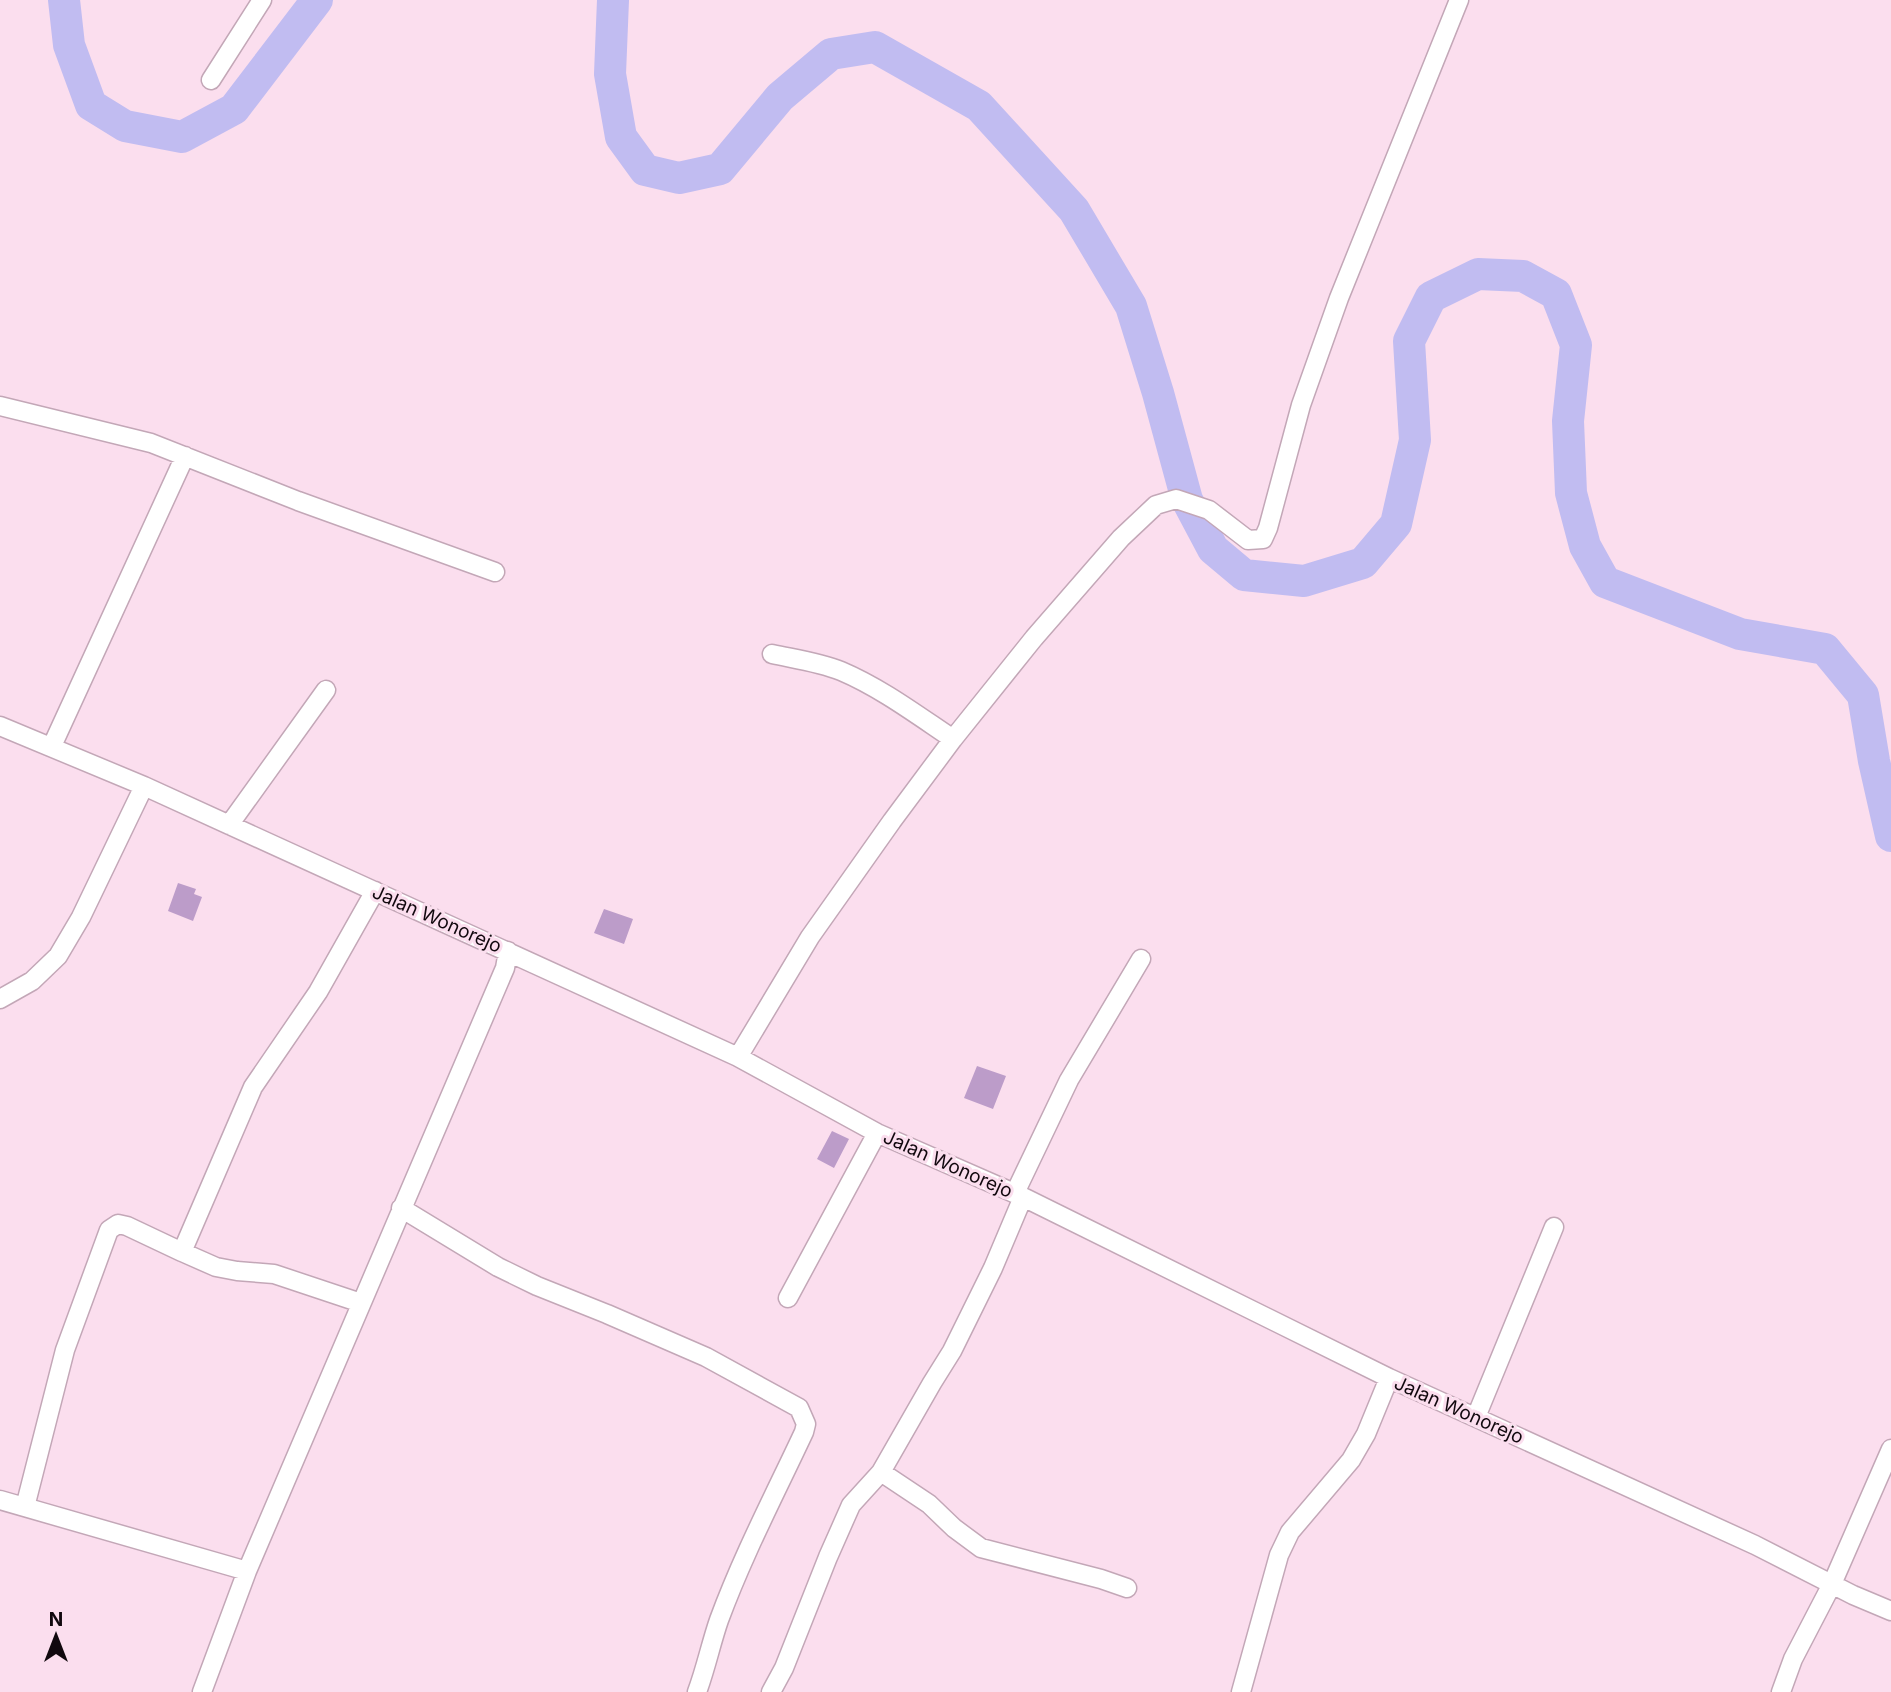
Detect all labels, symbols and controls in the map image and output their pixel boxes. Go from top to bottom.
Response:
street label: Jalan Wonorejo [369,880,505,958]
street label: Jalan Wonorejo [880,1125,1016,1203]
street label: Jalan Wonorejo [1391,1371,1527,1449]
north arrow [21,1601,91,1671]
text: N [49,1608,63,1631]

